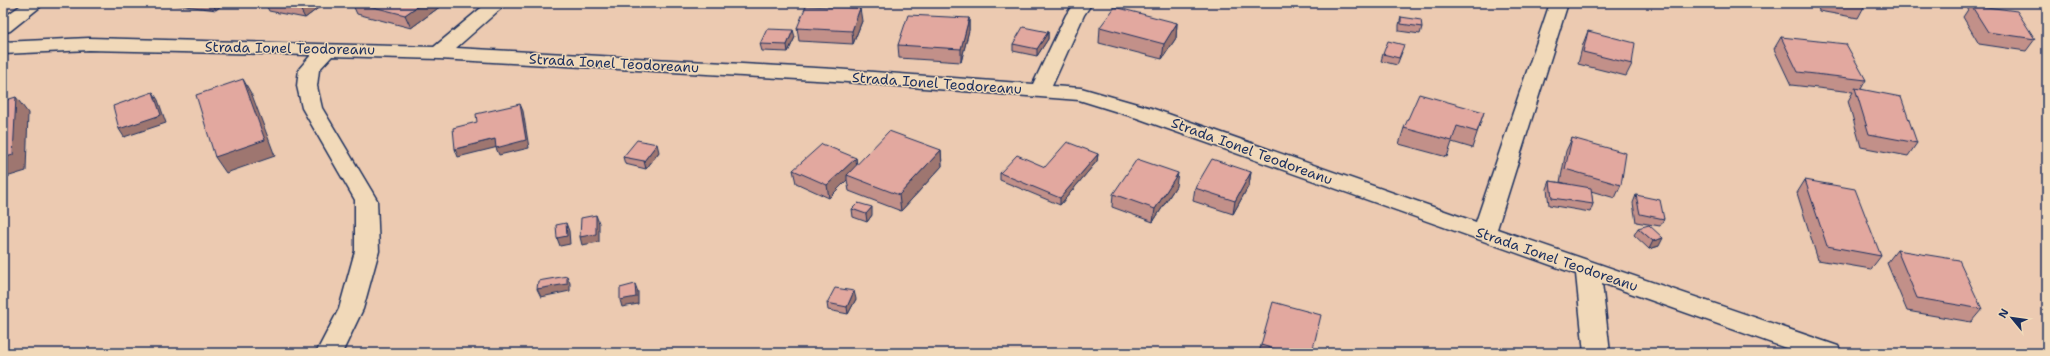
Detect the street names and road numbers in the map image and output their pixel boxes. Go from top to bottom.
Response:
street label: Strada Ionel Teodoreanu [205,38,375,58]
street label: Strada Ionel Teodoreanu [529,50,699,76]
street label: Strada Ionel Teodoreanu [851,68,1023,98]
street label: Strada Ionel Teodoreanu [1169,113,1335,189]
street label: Strada Ionel Teodoreanu [1474,223,1640,295]

